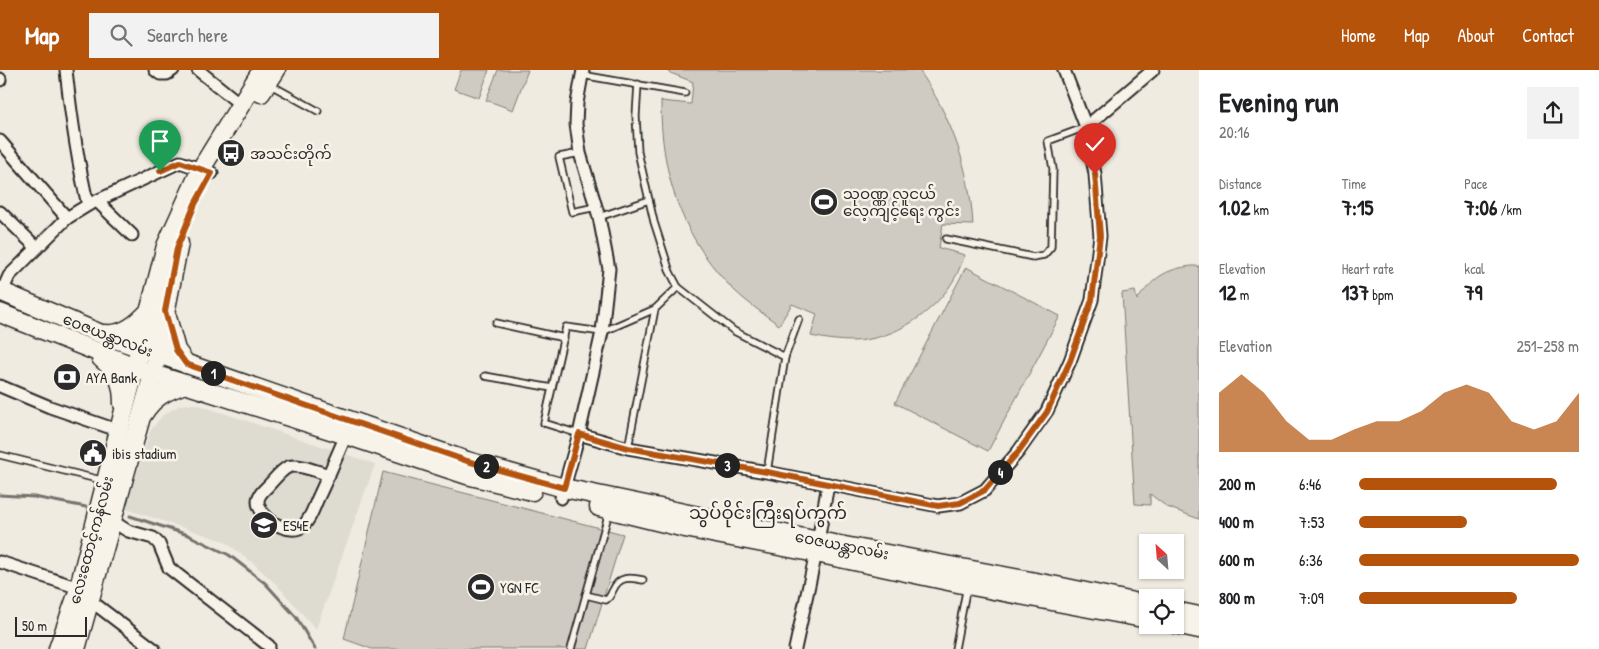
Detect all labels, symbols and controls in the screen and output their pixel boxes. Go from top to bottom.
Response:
search box [89,13,439,58]
text: Map [25,19,59,51]
icon: search [107,21,135,49]
text: Search here [147,22,228,48]
text: Home [1341,23,1376,48]
text: Map [1404,23,1429,48]
text: About [1457,23,1494,48]
text: Contact [1522,23,1574,48]
text: Evening run [1219,83,1339,121]
button: share [1527,87,1579,139]
pin [139,120,181,171]
text: 20:16 [1219,121,1250,143]
pin [1074,123,1116,174]
icon: arrive [146,127,174,155]
icon: check [1081,130,1109,158]
bus stop icon: အသင်းတိုက် [216,138,246,168]
place label: အသင်းတိုက် [250,143,332,166]
text: Distance [1219,174,1262,193]
text: Time [1342,174,1366,193]
text: Pace [1464,174,1488,193]
place label: သုဝဏ္ဏ လူငယ် လေ့ကျင့်ရေး ကွင်း [843,183,960,223]
sports icon: သုဝဏ္ဏ လူငယ် လေ့ကျင့်ရေး ကွင်း [809,187,839,217]
text: 1.02 [1219,193,1250,222]
text: 7:15 [1342,193,1373,222]
text: 7:06 [1464,193,1497,222]
text: km [1250,200,1269,219]
text: /km [1497,200,1522,219]
text: Elevation [1219,259,1266,278]
text: Heart rate [1342,259,1394,278]
text: kcal [1464,259,1485,278]
text: 12 [1219,278,1236,307]
text: 137 [1342,278,1369,307]
text: 79 [1464,278,1482,307]
text: m [1236,285,1249,304]
text: bpm [1369,285,1394,304]
street label: ဝေဇယန္တာလမ်း [59,308,156,364]
text: Elevation [1219,335,1272,357]
text: 251–258 m [1516,335,1579,357]
pin: 1 [200,360,226,386]
bank icon: AYA Bank [52,362,82,392]
text: 1 [211,364,216,383]
place label: AYA Bank [86,367,137,388]
public building icon: ibis stadium [78,438,108,468]
place label: ibis stadium [112,443,176,464]
pin: 3 [714,452,740,478]
pin: 2 [474,454,498,478]
text: 3 [724,456,731,475]
text: 2 [483,457,490,476]
pin: 4 [988,460,1012,484]
text: 4 [998,463,1003,482]
text: 200 m [1219,473,1255,495]
text: 6:46 [1299,473,1321,495]
street label: လေးထောင့်ကန်လမ်း [64,474,120,607]
district label: သွပ်ဝိုင်းကြီးရပ်ကွက် [689,499,847,528]
school or university icon: ES4E [249,510,279,540]
text: 400 m [1219,511,1254,533]
text: 7:53 [1299,511,1325,533]
place label: ES4E [283,515,309,536]
street label: ဝေဇယန္တာလမ်း [793,526,891,566]
north arrow [1139,534,1184,579]
map controls [1139,534,1184,634]
text: 600 m [1219,549,1254,571]
text: 6:36 [1299,549,1323,571]
sports icon: YGN FC [466,572,496,602]
place label: YGN FC [500,577,539,598]
text: 800 m [1219,587,1255,609]
text: 7:09 [1299,587,1324,609]
button: locate [1139,589,1184,634]
scale bar [15,614,88,637]
text: 50 m [22,616,47,635]

